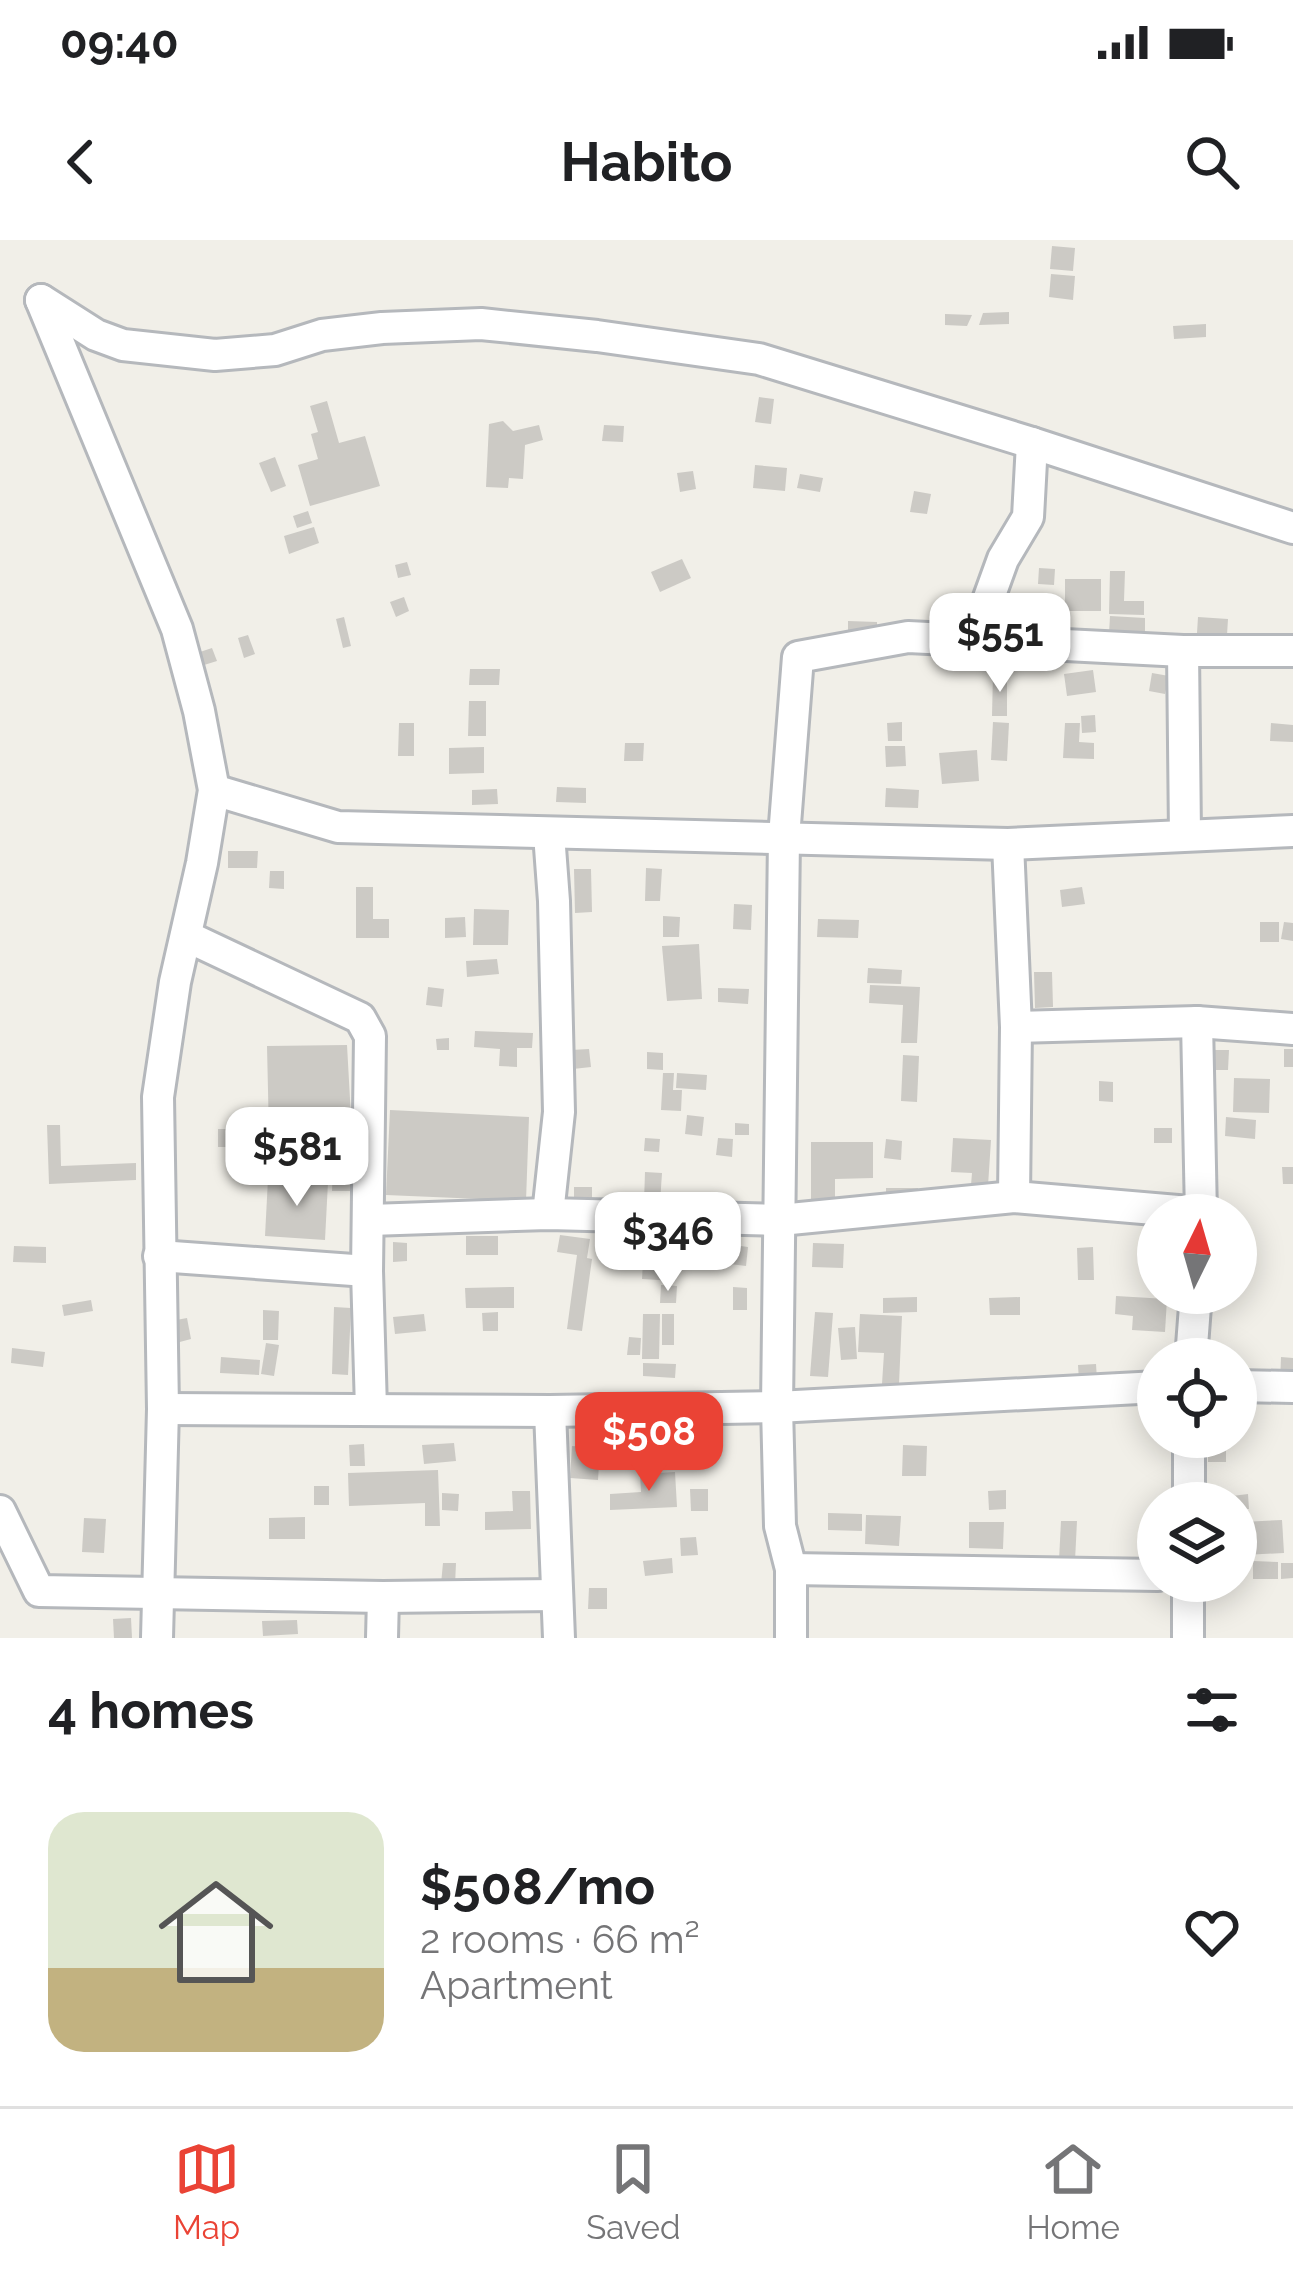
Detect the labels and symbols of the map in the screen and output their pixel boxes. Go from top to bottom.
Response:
pin: $551 [929,593,1071,695]
pin: $581 [226,1107,368,1209]
pin: $346 [597,1192,739,1294]
north arrow [1137,1194,1257,1314]
pin: $508 [578,1392,720,1494]

